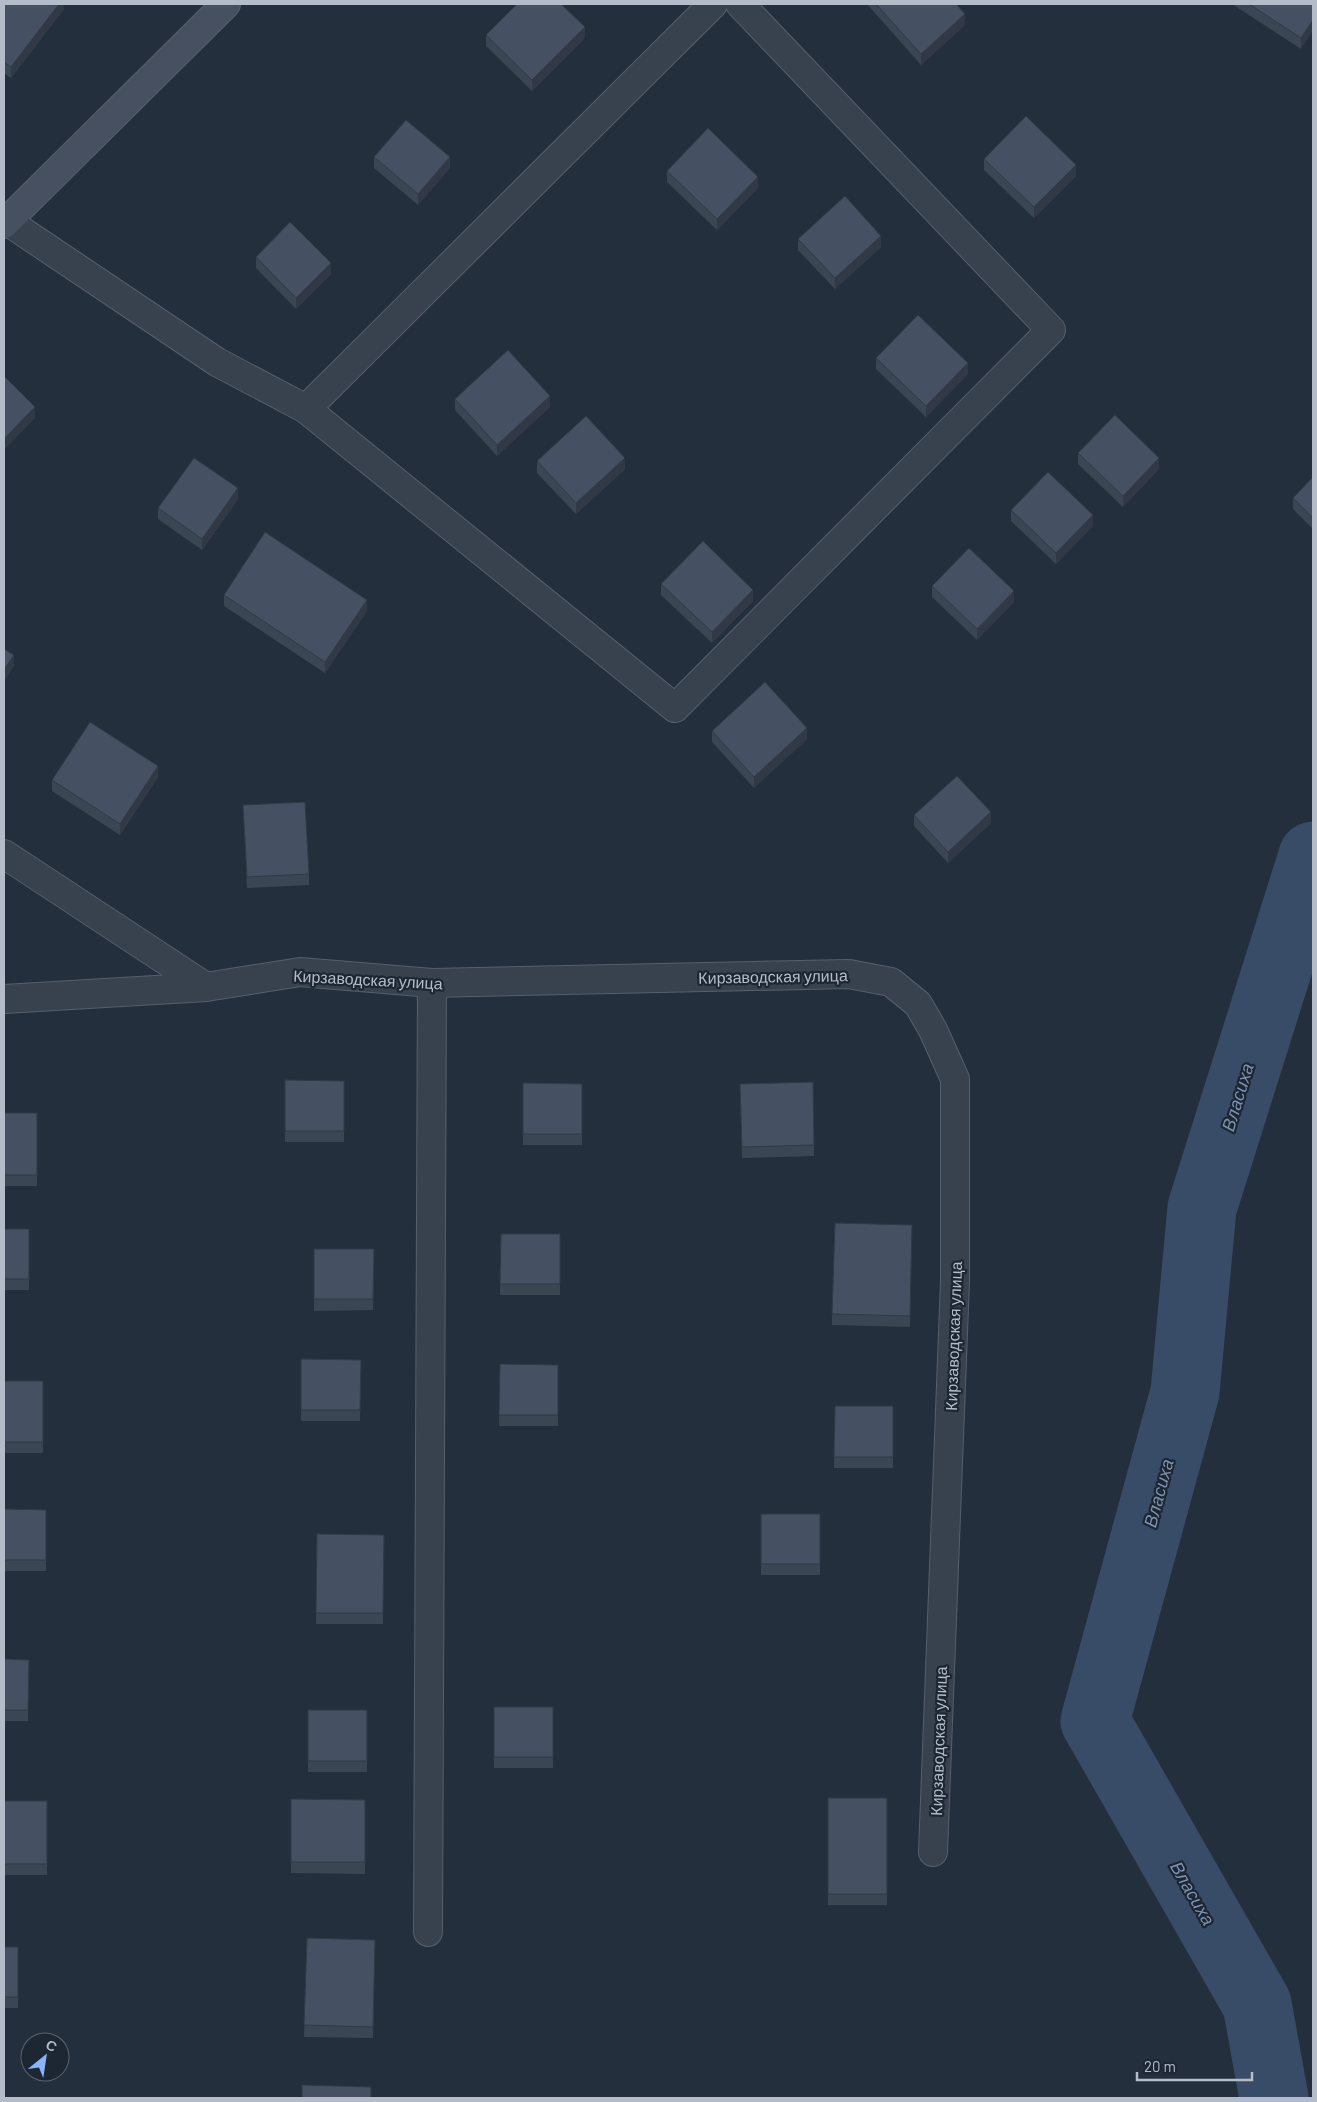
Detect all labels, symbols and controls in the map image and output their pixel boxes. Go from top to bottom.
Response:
street label: Кирзаводская улица [698,965,848,987]
street label: Кирзаводская улица [293,966,443,992]
water label: Власиха [1216,1060,1258,1134]
street label: Кирзаводская улица [941,1261,965,1411]
water label: Власиха [1138,1456,1178,1530]
street label: Кирзаводская улица [926,1666,950,1816]
water label: Власиха [1166,1857,1220,1929]
north arrow [20,2032,70,2082]
text: С [43,2035,60,2055]
scale bar [1137,2050,1252,2082]
text: 20 m [1144,2057,1176,2075]

